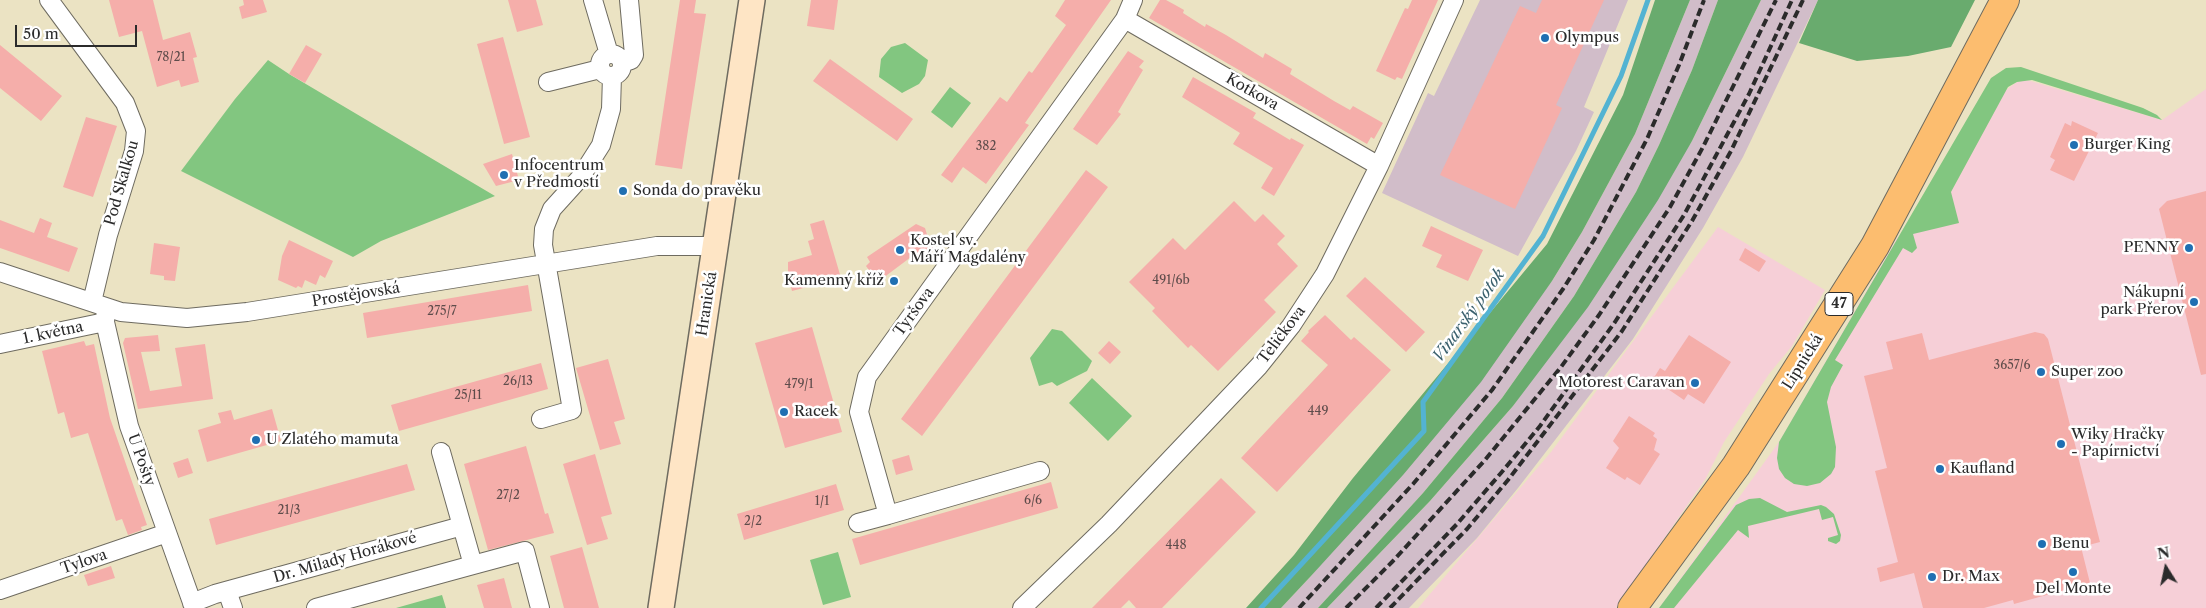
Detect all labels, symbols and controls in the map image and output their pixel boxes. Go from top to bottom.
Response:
scale bar [18,15,140,47]
text: 50 m [23,24,59,43]
place label: Olympus [1555,29,1619,47]
marker: Olympus [1539,32,1551,44]
house number: 78/21 [156,51,186,65]
street label: Kotkova [1222,70,1282,114]
place label: Burger King [2084,136,2170,154]
street label: Pod Skalkou [101,138,143,228]
marker: Burger King [2068,139,2080,151]
house number: 382 [976,140,996,154]
place label: Infocentrum v Předmostí [514,157,604,192]
marker: Infocentrum v Předmostí [498,169,510,181]
place label: Sonda do pravěku [633,182,761,200]
marker: Sonda do pravěku [617,185,629,197]
place label: Kostel sv. Máří Magdalény [910,232,1026,267]
place label: PENNY [2123,239,2179,257]
marker: PENNY [2183,242,2195,254]
marker: Kostel sv. Máří Magdalény [894,244,906,256]
water label: Vinarský potok [1429,266,1509,366]
street label: Hranická [693,270,721,338]
place label: Kamenný kříž [784,272,884,290]
house number: 491/6b [1152,274,1190,288]
marker: Kamenný kříž [888,275,900,287]
street label: Prostějovská [311,279,401,311]
street label: Tyršova [890,284,938,340]
place label: Nákupní park Přerov [2100,284,2184,319]
road number: 47 [1825,292,1853,316]
marker: Nákupní park Přerov [2188,296,2200,308]
street label: Teličkova [1254,303,1310,367]
house number: 275/7 [427,305,457,319]
street label: 1. května [21,318,85,348]
street label: Lipnická [1779,331,1827,393]
house number: 3657/6 [1994,359,2030,373]
place label: Super zoo [2051,363,2123,381]
marker: Super zoo [2035,366,2047,378]
place label: Motorest Caravan [1558,374,1685,392]
house number: 26/13 [503,375,533,389]
marker: Motorest Caravan [1689,377,1701,389]
house number: 479/1 [785,378,813,392]
house number: 25/11 [454,389,482,403]
place label: Racek [794,403,838,421]
house number: 449 [1308,405,1328,419]
marker: Racek [778,406,790,418]
place label: Wiky Hračky - Papírnictví [2071,426,2165,461]
street label: U Pošty [123,431,159,489]
place label: U Zlatého mamuta [266,431,399,449]
marker: U Zlatého mamuta [250,434,262,446]
marker: Wiky Hračky - Papírnictví [2055,438,2067,450]
place label: Kaufland [1950,460,2015,478]
marker: Kaufland [1934,463,1946,475]
house number: 27/2 [496,489,520,503]
house number: 6/6 [1024,494,1042,508]
house number: 1/1 [815,495,829,509]
house number: 21/3 [278,504,300,518]
house number: 2/2 [744,515,762,529]
street label: Dr. Milady Horákové [271,529,419,587]
place label: Benu [2052,535,2090,553]
marker: Benu [2036,538,2048,550]
house number: 448 [1166,539,1186,553]
north arrow [2141,543,2191,593]
text: N [2156,543,2171,563]
street label: Tylova [58,546,110,578]
marker: Del Monte [2067,566,2079,578]
place label: Dr. Max [1942,568,2000,586]
marker: Dr. Max [1926,571,1938,583]
place label: Del Monte [2035,580,2111,598]

